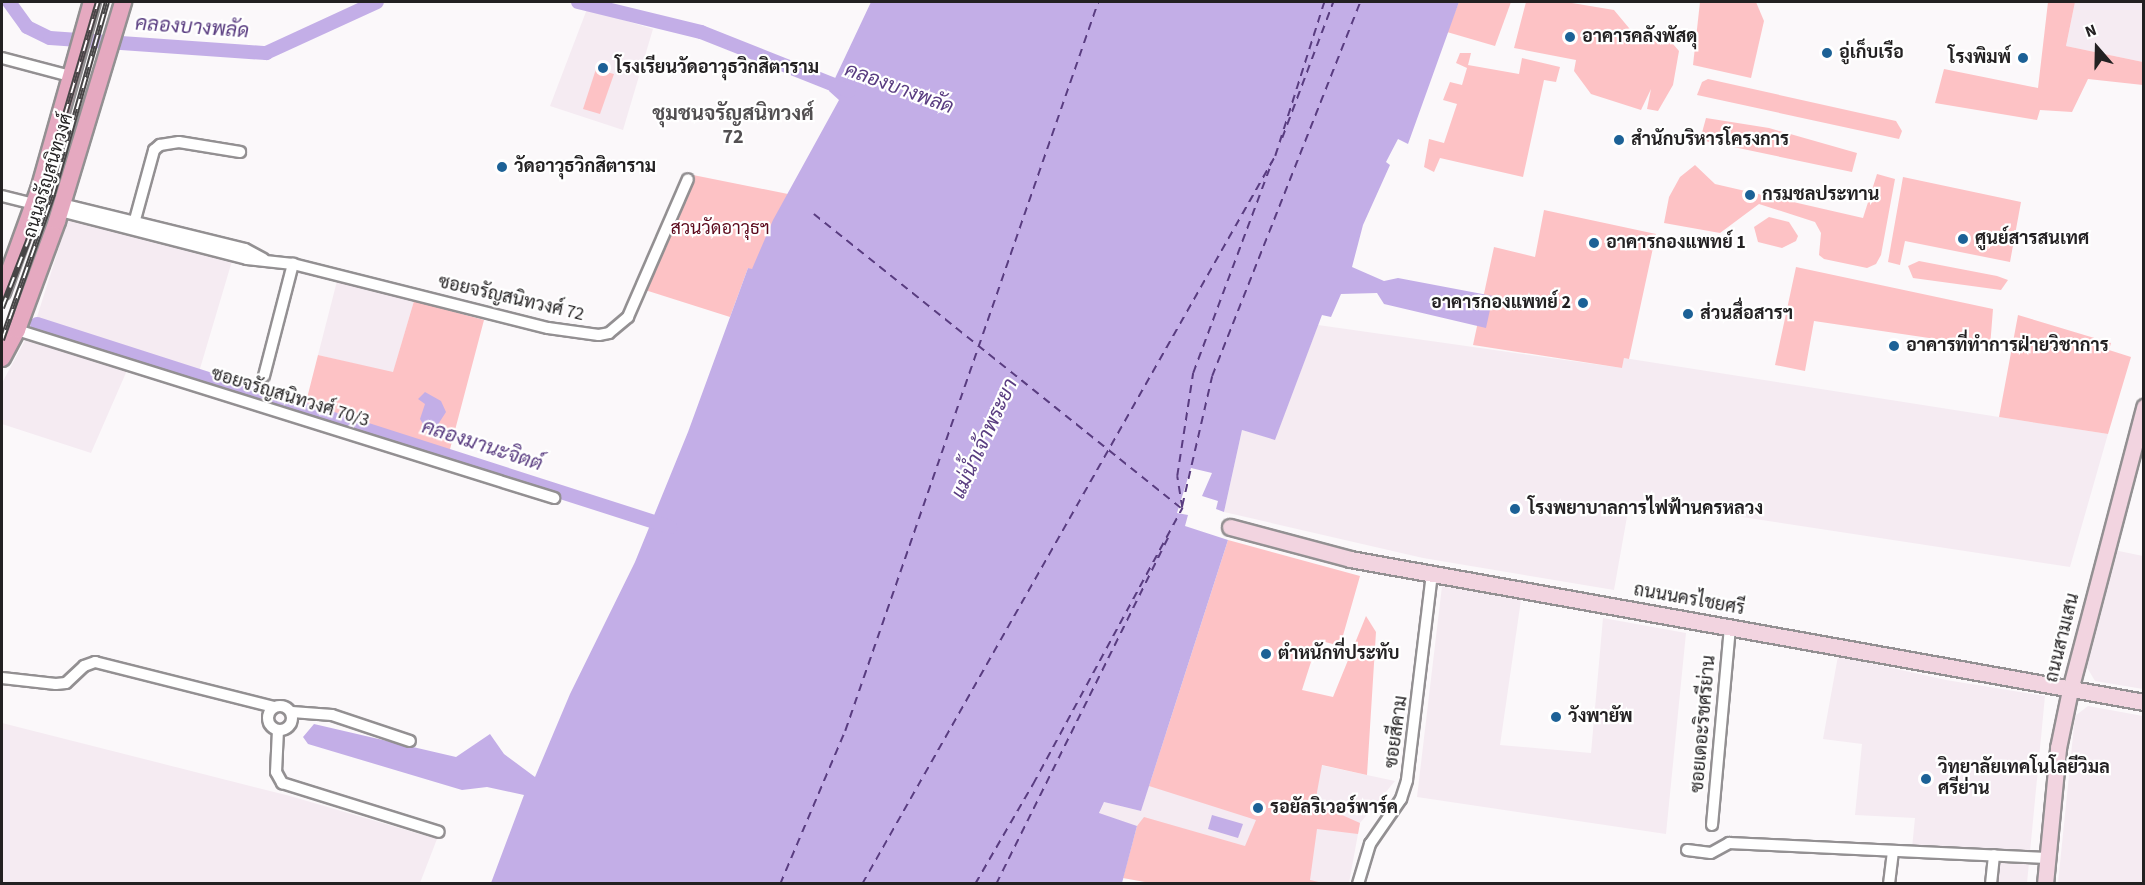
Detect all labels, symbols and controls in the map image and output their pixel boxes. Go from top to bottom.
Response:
water label: คลองบางพลัด [134,12,250,44]
north arrow [2067,18,2127,78]
text: N [2082,19,2100,43]
place label: อาคารคลังพัสดุ [1582,26,1697,48]
marker: อาคารคลังพัสดุ [1563,30,1577,44]
place label: อู่เก็บเรือ [1839,42,1904,64]
marker: อู่เก็บเรือ [1820,46,1834,60]
place label: โรงพิมพ์ [1948,47,2011,69]
marker: โรงพิมพ์ [2016,51,2030,65]
place label: โรงเรียนวัดอาวุธวิกสิตาราม [615,57,819,79]
water label: คลองบางพลัด [841,58,957,120]
marker: โรงเรียนวัดอาวุธวิกสิตาราม [596,61,610,75]
district label: ชุมชนจรัญสนิทวงศ์ 72 [652,102,814,149]
street label: ถนนจรัญสนิทวงศ์ [20,111,78,241]
place label: สำนักบริหารโครงการ [1631,129,1789,151]
marker: สำนักบริหารโครงการ [1612,133,1626,147]
place label: วัดอาวุธวิกสิตาราม [514,156,656,178]
marker: วัดอาวุธวิกสิตาราม [495,160,509,174]
place label: กรมชลประทาน [1762,184,1880,206]
marker: กรมชลประทาน [1743,188,1757,202]
park label: สวนวัดอาวุธฯ [670,218,770,240]
place label: ศูนย์สารสนเทศ [1975,228,2089,250]
place label: อาคารกองแพทย์ 1 [1606,232,1746,254]
marker: ศูนย์สารสนเทศ [1956,232,1970,246]
marker: อาคารกองแพทย์ 1 [1587,236,1601,250]
street label: ซอยจรัญสนิทวงศ์ 72 [436,272,586,326]
place label: อาคารกองแพทย์ 2 [1431,292,1571,314]
marker: อาคารกองแพทย์ 2 [1576,296,1590,310]
place label: ส่วนสื่อสารฯ [1700,303,1793,325]
marker: ส่วนสื่อสารฯ [1681,307,1695,321]
place label: อาคารที่ทำการฝ่ายวิชาการ [1906,335,2109,357]
marker: อาคารที่ทำการฝ่ายวิชาการ [1887,339,1901,353]
street label: ซอยจรัญสนิทวงศ์ 70/3 [208,364,372,432]
water label: แม่น้ำเจ้าพระยา [947,375,1023,503]
water label: คลองมานะจิตต์ [419,415,545,477]
place label: โรงพยาบาลการไฟฟ้านครหลวง [1528,498,1763,520]
marker: โรงพยาบาลการไฟฟ้านครหลวง [1506,500,1524,518]
street label: ถนนนครไชยศรี [1632,580,1746,620]
street label: ถนนสามเสน [2042,591,2084,685]
place label: ตำหนักที่ประทับ [1278,643,1400,665]
marker: ตำหนักที่ประทับ [1259,647,1273,661]
street label: ซอยเดอะริชศรีย่าน [1687,654,1721,794]
street label: ซอยสีคาม [1381,694,1413,770]
place label: วังพายัพ [1568,706,1633,728]
marker: วังพายัพ [1549,710,1563,724]
place label: วิทยาลัยเทคโนโลยีวิมล ศรีย่าน [1938,758,2110,800]
marker: วิทยาลัยเทคโนโลยีวิมล ศรีย่าน [1919,772,1933,786]
place label: รอยัลริเวอร์พาร์ค [1270,797,1398,819]
marker: รอยัลริเวอร์พาร์ค [1251,801,1265,815]

